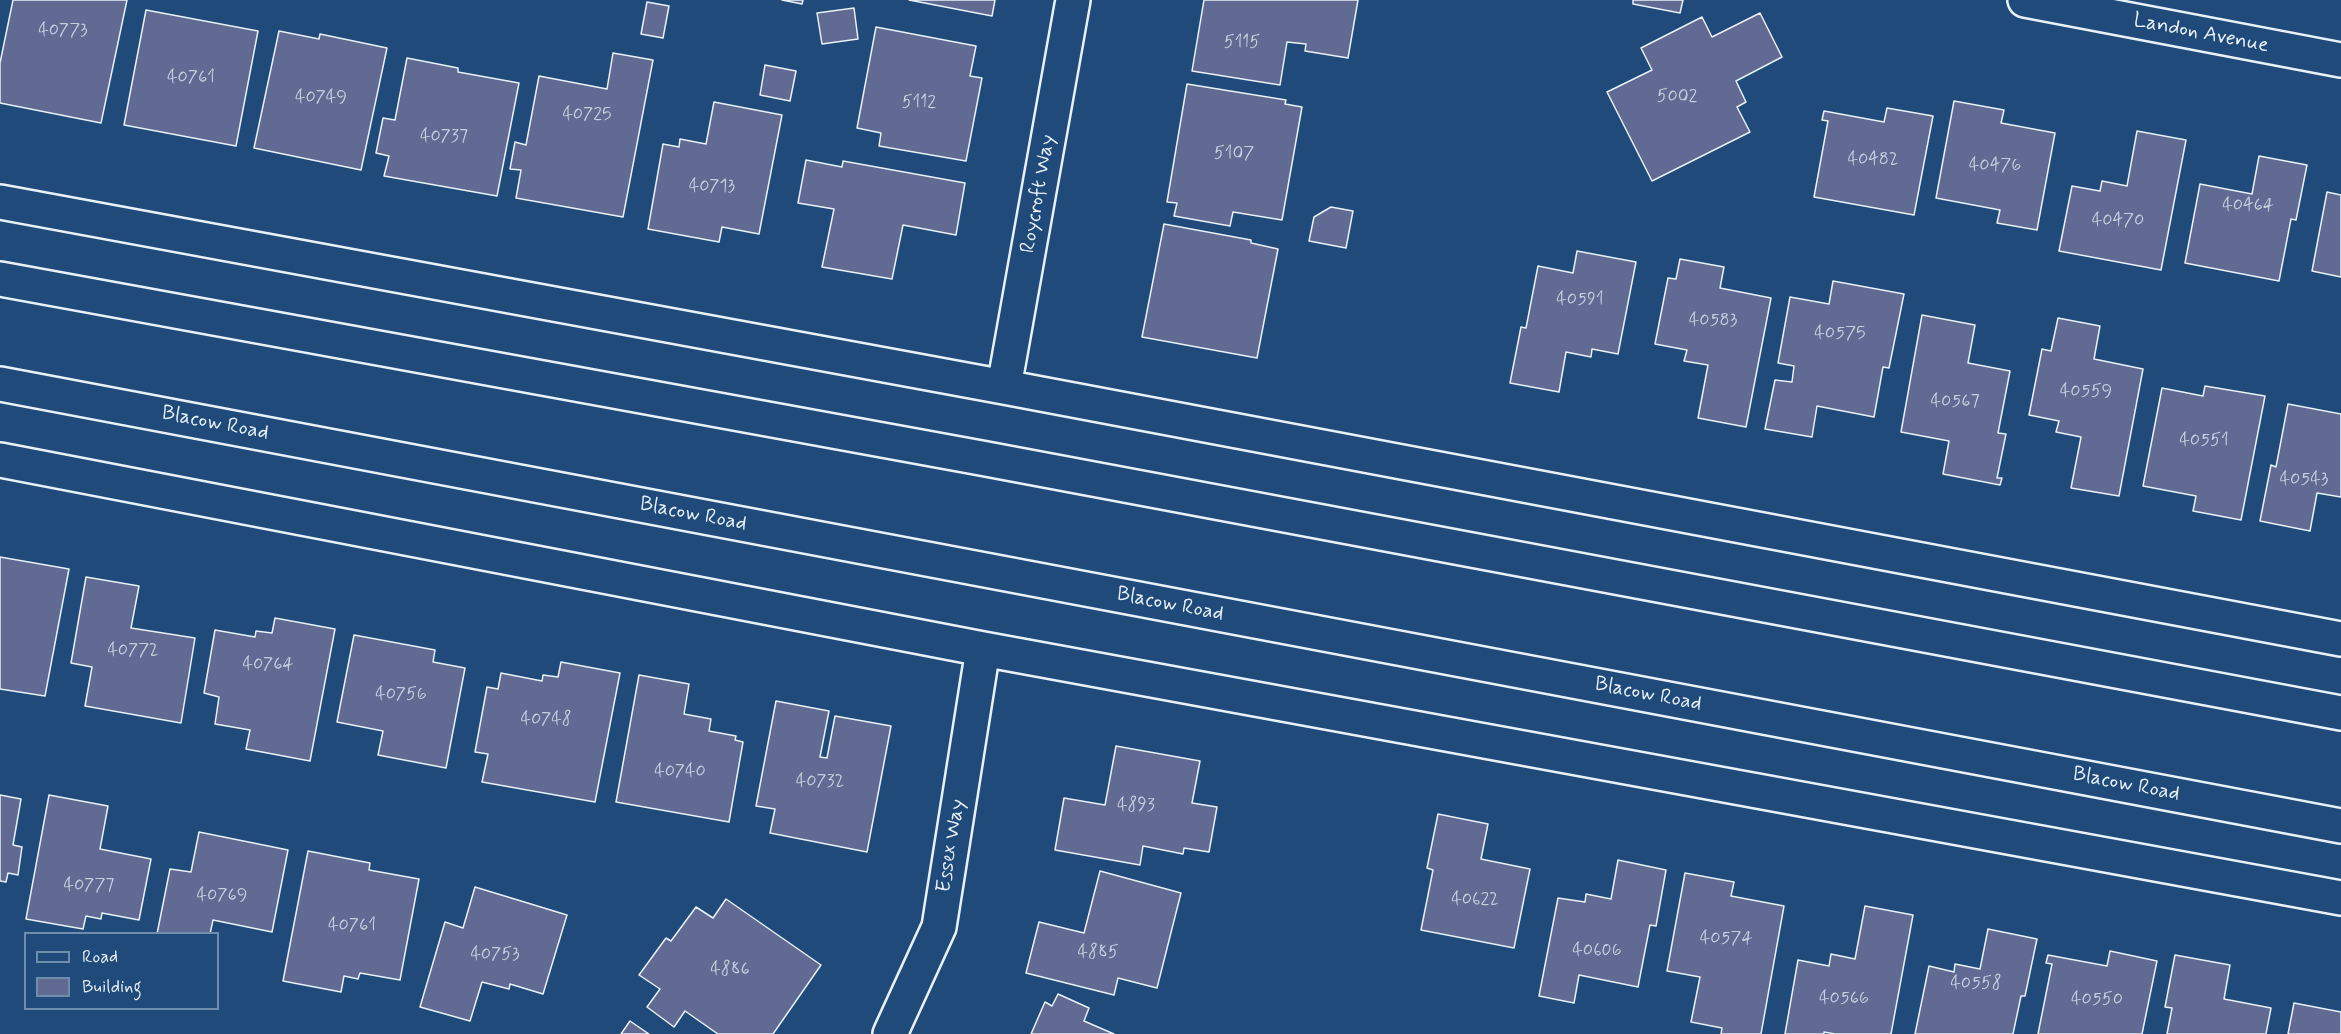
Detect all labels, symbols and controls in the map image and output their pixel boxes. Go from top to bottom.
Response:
street label: Landon Avenue [2131,9,2271,59]
house number: 40773 [38,20,88,42]
house number: 5115 [1224,32,1260,54]
house number: 40761 [167,67,215,89]
house number: 5002 [1657,86,1697,108]
house number: 40749 [295,87,347,109]
house number: 5112 [902,92,936,114]
house number: 40725 [562,104,612,126]
house number: 40737 [420,126,468,148]
street label: Roycroft Way [1016,133,1062,255]
house number: 5107 [1214,143,1254,165]
house number: 40482 [1847,149,1899,171]
house number: 40476 [1969,155,2021,177]
house number: 40713 [689,176,735,198]
house number: 40464 [2222,195,2274,217]
house number: 40470 [2092,210,2144,232]
house number: 40591 [1556,289,1604,311]
house number: 40583 [1689,310,1737,332]
house number: 40575 [1814,323,1866,345]
house number: 40559 [2060,381,2112,403]
house number: 40567 [1930,391,1980,413]
street label: Blacow Road [159,401,271,447]
house number: 40551 [2179,430,2229,452]
house number: 40543 [2280,469,2328,491]
street label: Blacow Road [637,492,749,538]
street label: Blacow Road [1114,582,1226,628]
house number: 40772 [107,640,159,662]
house number: 40764 [243,654,293,676]
street label: Blacow Road [1592,672,1704,718]
house number: 40756 [375,684,427,706]
house number: 40748 [520,709,572,731]
house number: 40740 [654,761,706,783]
street label: Blacow Road [2070,762,2182,808]
house number: 40732 [796,771,844,793]
house number: 4893 [1117,795,1155,817]
street label: Essex Way [932,798,972,894]
house number: 40777 [64,875,114,897]
house number: 40769 [197,885,247,907]
house number: 40622 [1451,889,1499,911]
house number: 40761 [328,915,376,937]
house number: 40574 [1700,928,1752,950]
legend [24,932,219,1010]
house number: 40606 [1572,940,1622,962]
house number: 4885 [1078,942,1118,964]
house number: 40753 [470,944,520,966]
text: Road [82,945,118,969]
house number: 4886 [710,959,750,981]
house number: 40558 [1950,973,2002,995]
text: Building [82,975,142,999]
house number: 40566 [1819,988,1869,1010]
house number: 40550 [2071,989,2123,1011]

